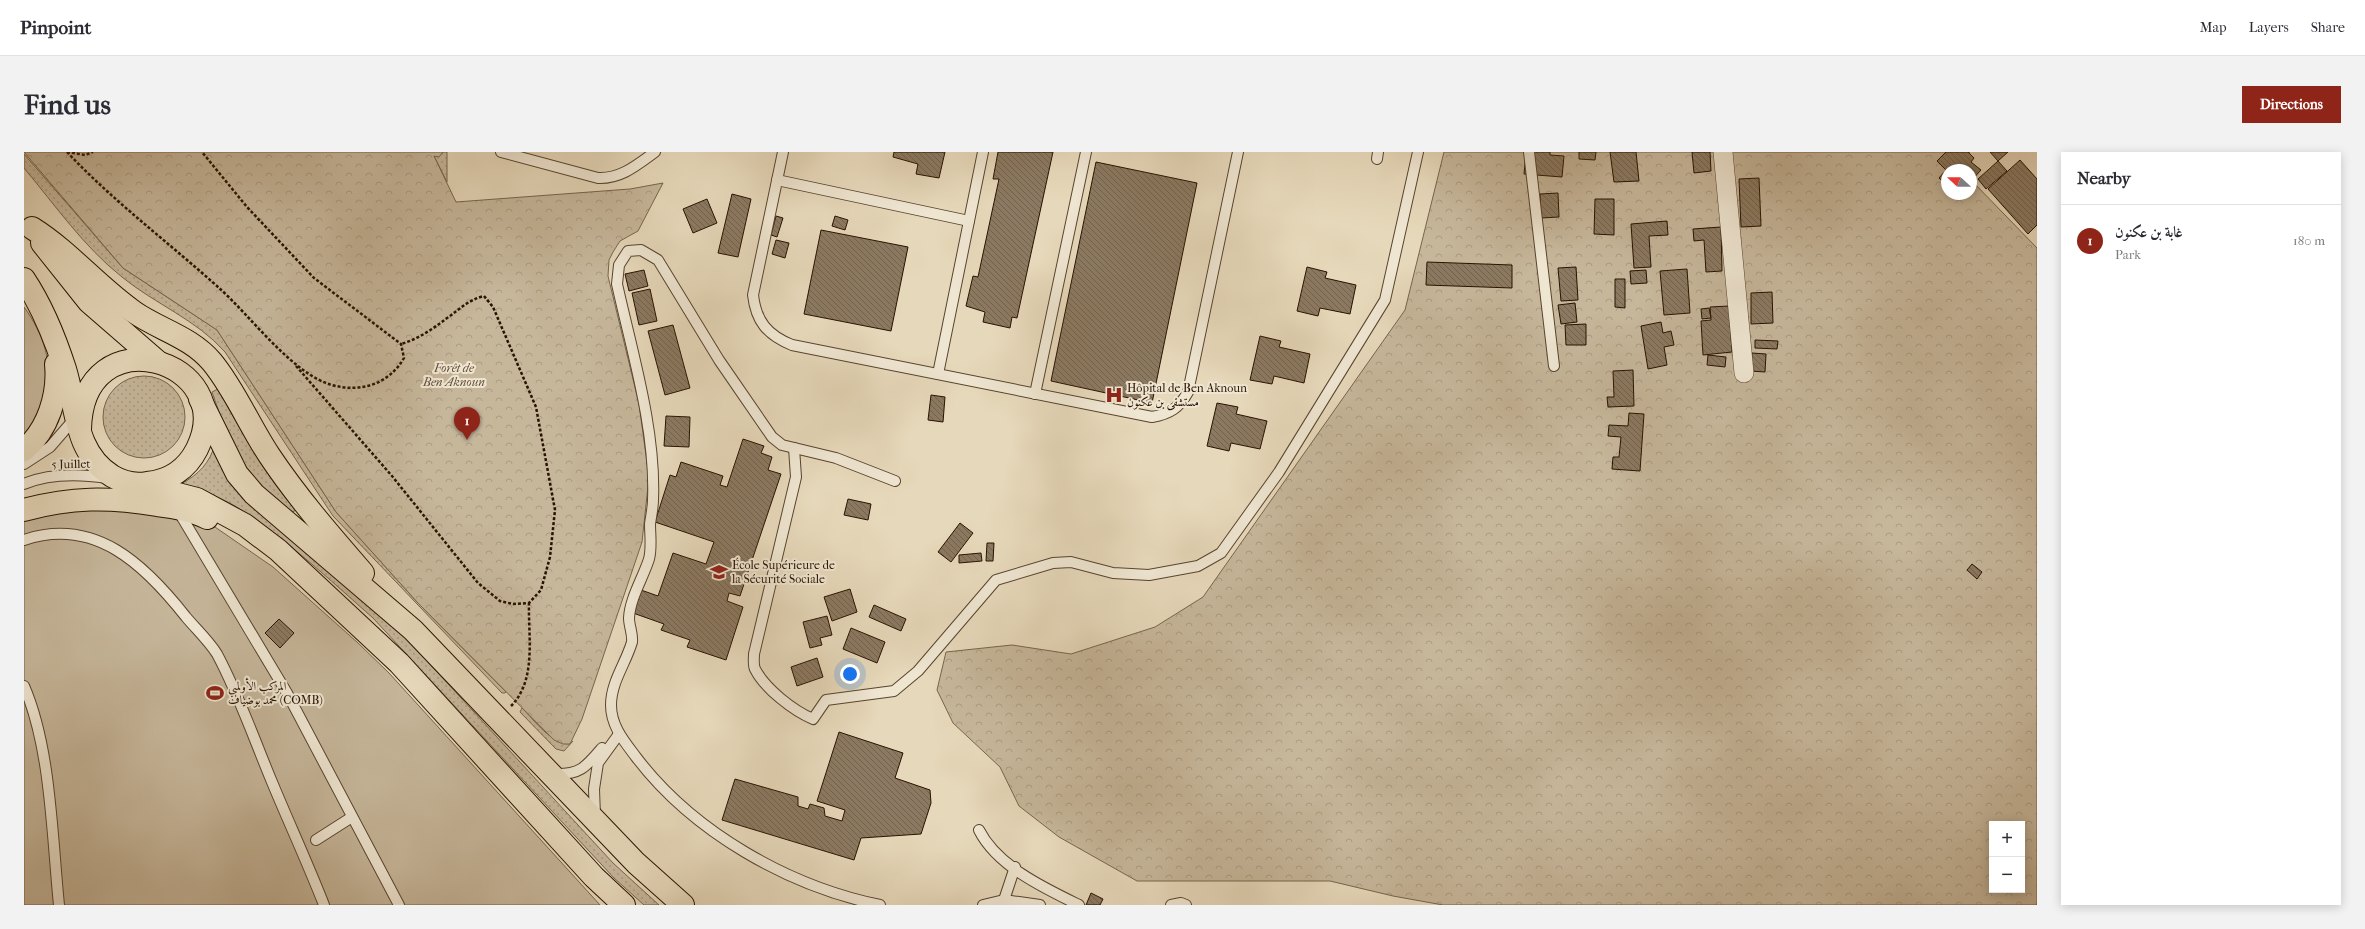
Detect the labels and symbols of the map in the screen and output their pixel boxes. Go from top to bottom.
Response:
north arrow [1941,164,1977,200]
park label: Forêt de Ben Aknoun [422,361,485,389]
place label: Hôpital de Ben Aknoun مستشفى بن عكنون [1127,381,1247,411]
hospital icon: Hôpital de Ben Aknoun مستشفى بن عكنون [1104,385,1124,405]
pin: 1 [454,407,480,440]
street label: 5 Juillet [51,457,91,471]
place label: École Supérieure de la Sécurité Sociale [731,557,835,586]
school or university icon: École Supérieure de la Sécurité Sociale [709,562,729,582]
your location [840,664,860,684]
place label: المركب الأولمبي محمد بوضياف (COMB) [228,677,323,708]
sports icon: المركب الأولمبي محمد بوضياف (COMB) [205,683,225,703]

